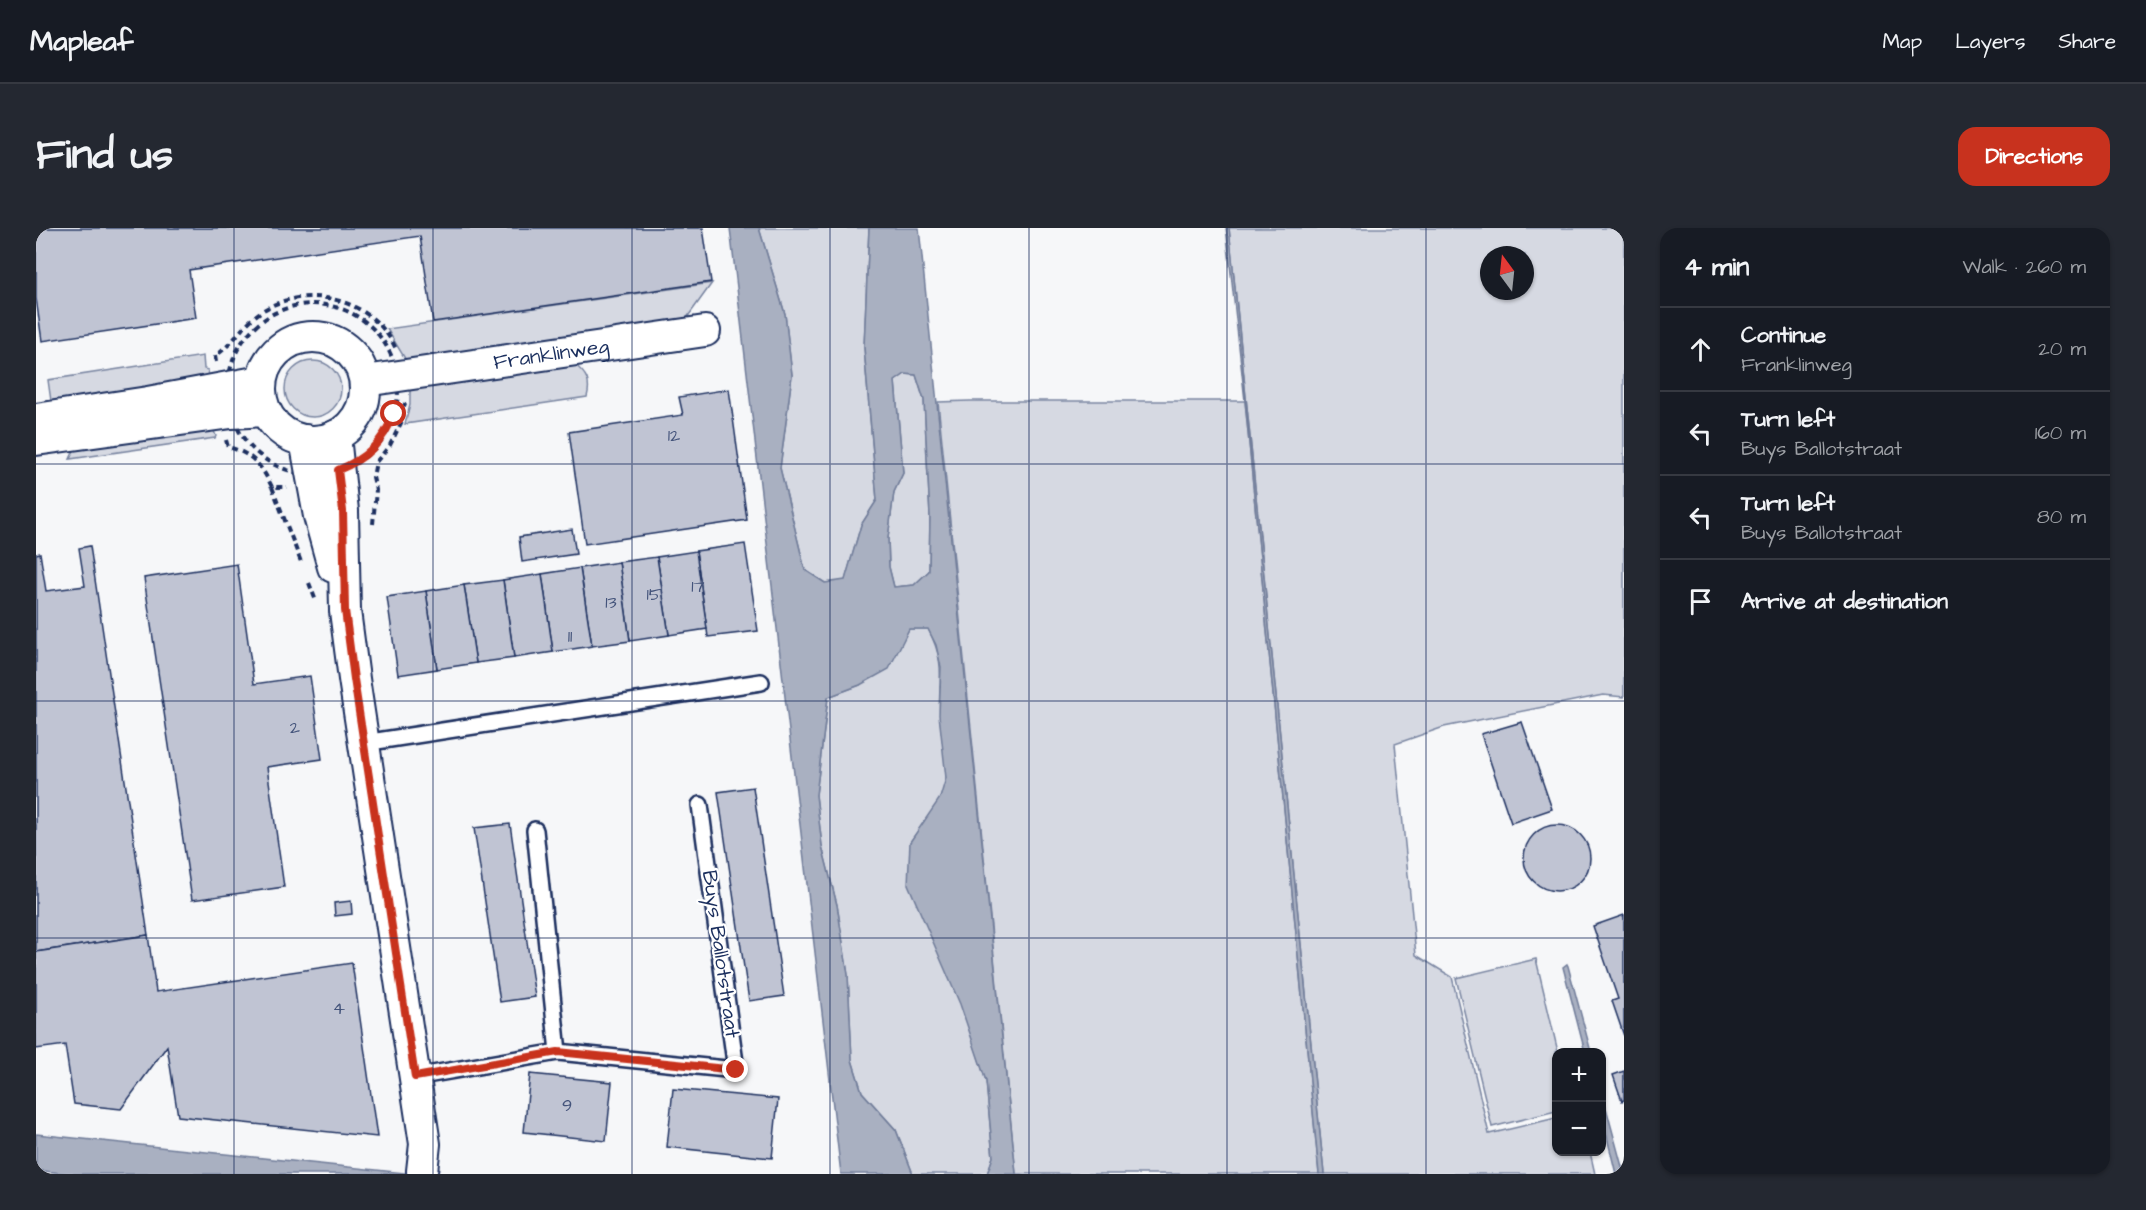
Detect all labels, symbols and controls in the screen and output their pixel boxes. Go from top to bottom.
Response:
text: Mapleaf [30,22,133,61]
text: Map [1882,27,1922,56]
text: Layers [1955,27,2025,56]
text: Share [2058,27,2116,56]
text: Find us [36,127,173,185]
button: Directions [1958,127,2110,186]
north arrow [1480,246,1534,300]
text: 4 min [1684,249,1749,285]
text: Walk · 260 m [1963,253,2086,281]
text: Continue [1741,320,1826,351]
street label: Franklinweg [491,331,611,376]
icon: ahead [1684,333,1717,366]
text: 20 m [2038,335,2086,363]
text: Franklinweg [1741,351,1852,379]
route start [380,400,406,426]
text: Turn left [1741,404,1835,435]
icon: left [1684,417,1717,450]
text: 160 m [2035,419,2086,447]
house number: 12 [668,423,681,448]
text: Buys Ballotstraat [1741,435,1902,463]
text: Turn left [1741,488,1835,519]
icon: left [1684,501,1717,534]
text: 80 m [2037,503,2086,531]
text: Buys Ballotstraat [1741,519,1902,547]
house number: 17 [691,574,705,599]
house number: 15 [646,582,662,607]
icon: arrive [1684,585,1717,618]
text: Arrive at destination [1741,586,1948,617]
house number: 13 [605,590,617,615]
house number: 11 [568,624,572,649]
house number: 2 [290,715,301,740]
street label: Buys Ballotstraat [693,868,747,1041]
house number: 4 [333,996,345,1021]
map controls [1552,1048,1606,1156]
button: + [1552,1048,1606,1102]
route end [722,1056,748,1082]
house number: 9 [562,1093,572,1118]
button: − [1552,1102,1606,1156]

